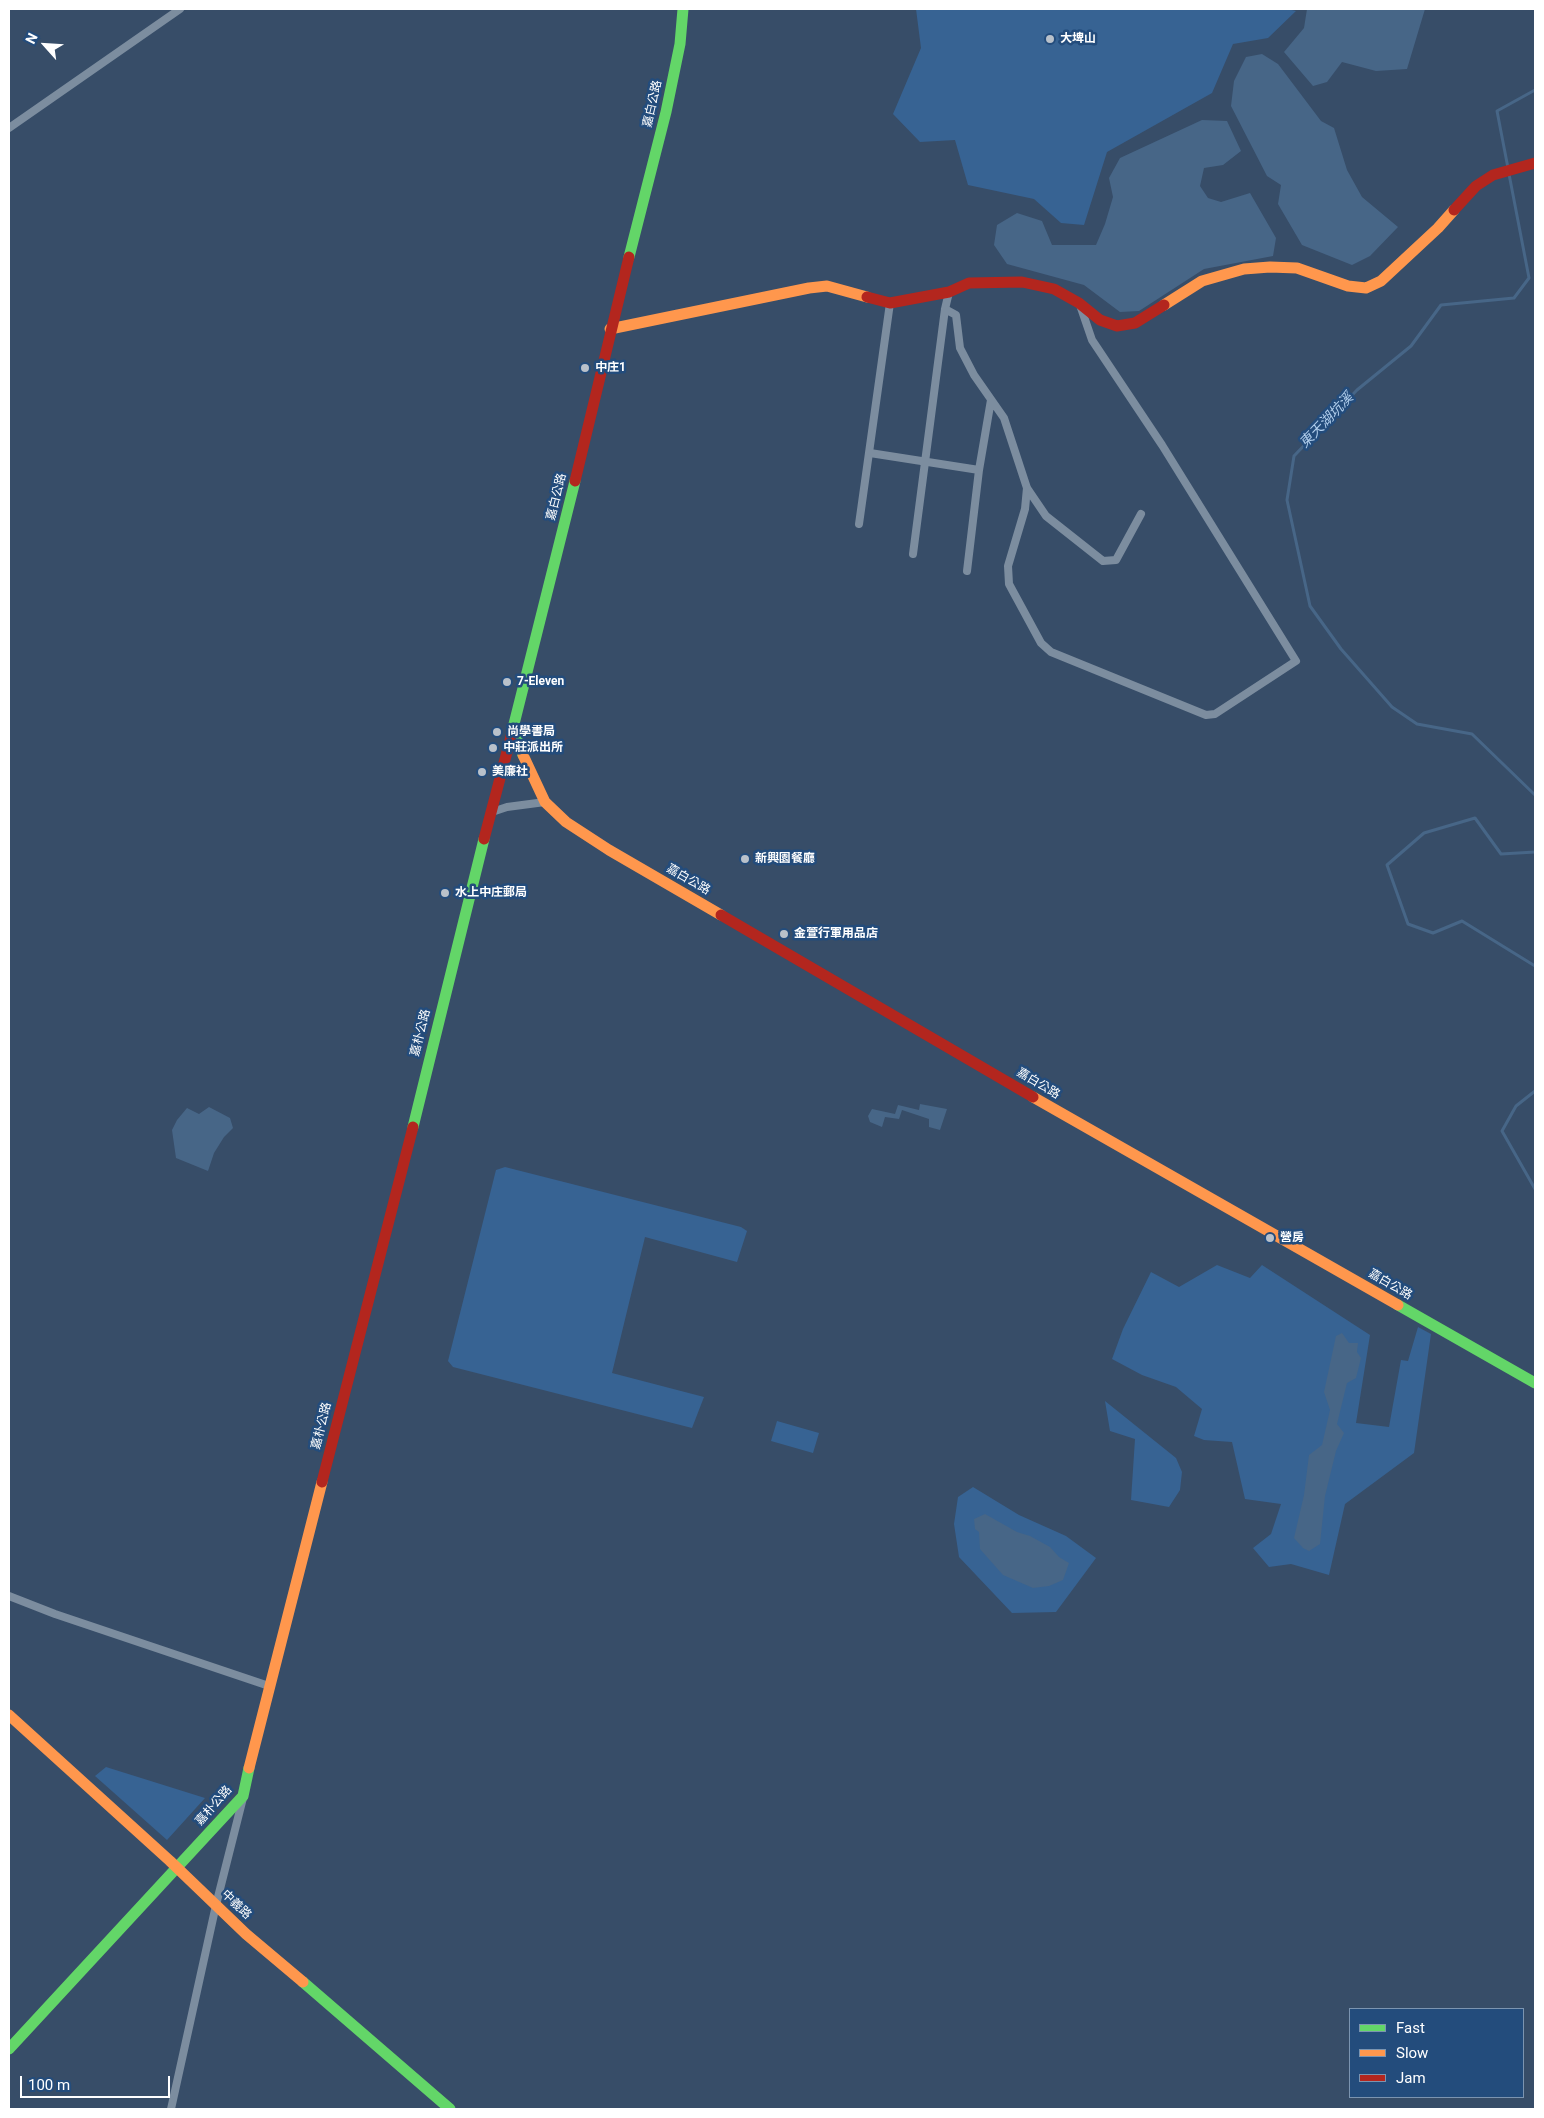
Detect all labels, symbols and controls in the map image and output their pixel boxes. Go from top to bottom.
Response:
north arrow [20,20,70,70]
text: N [22,30,41,46]
place label: 大埤山 [1060,32,1096,46]
marker: 大埤山 [1044,33,1056,45]
street label: 嘉白公路 [641,79,665,129]
place label: 中庄1 [595,361,626,375]
marker: 中庄1 [579,362,591,374]
water label: 東天湖坑溪 [1297,390,1357,452]
street label: 嘉白公路 [544,472,570,522]
place label: 7-Eleven [517,675,564,689]
marker: 7-Eleven [501,676,513,688]
place label: 尚學書局 [507,725,555,739]
marker: 尚學書局 [491,726,503,738]
place label: 中莊派出所 [503,741,563,755]
marker: 中莊派出所 [487,742,499,754]
place label: 美廉社 [492,765,528,779]
marker: 美廉社 [476,766,488,778]
place label: 新興園餐廳 [755,852,815,866]
marker: 新興園餐廳 [739,853,751,865]
street label: 嘉白公路 [664,862,712,898]
place label: 水上中庄郵局 [455,886,527,900]
marker: 水上中庄郵局 [439,887,451,899]
place label: 金萱行軍用品店 [794,927,878,941]
marker: 金萱行軍用品店 [778,928,790,940]
street label: 嘉朴公路 [408,1008,434,1058]
street label: 嘉白公路 [1014,1065,1062,1103]
place label: 營房 [1280,1231,1304,1245]
marker: 營房 [1264,1232,1276,1244]
street label: 嘉白公路 [1366,1267,1414,1303]
street label: 嘉朴公路 [309,1401,335,1451]
street label: 嘉朴公路 [193,1783,235,1829]
street label: 中義路 [218,1887,254,1923]
legend [1349,2008,1524,2098]
text: Fast [1396,2019,1425,2037]
text: Slow [1396,2044,1428,2062]
scale bar [22,2066,172,2098]
text: Jam [1396,2069,1426,2087]
text: 100 m [28,2076,70,2094]

